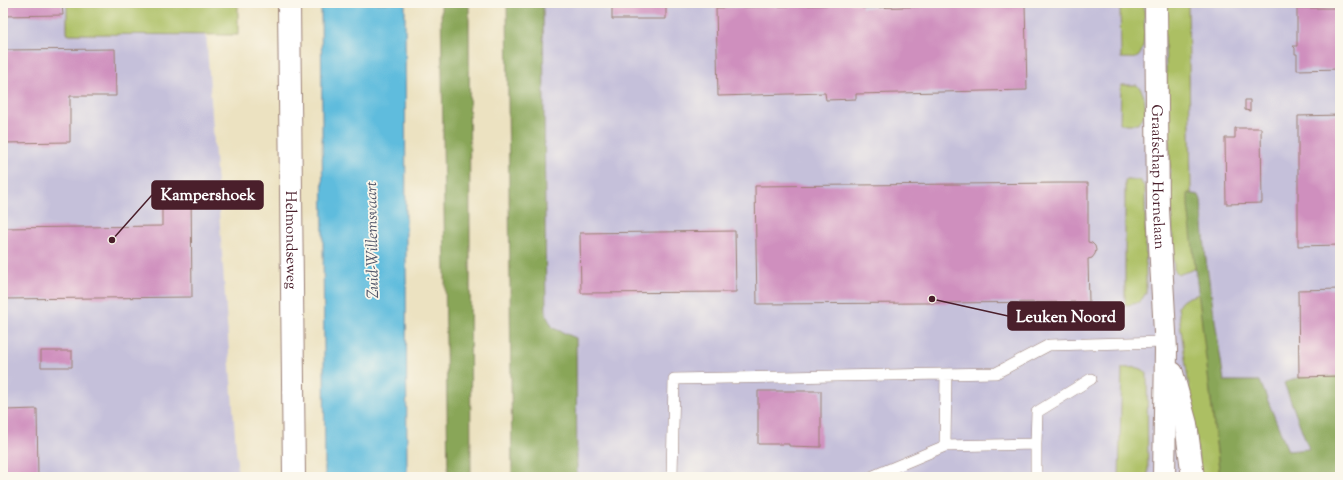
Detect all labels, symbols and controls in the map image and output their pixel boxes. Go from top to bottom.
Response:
street label: Graafschap Hornelaan [1145,104,1169,250]
callout: Kampershoek [152,181,263,209]
water label: Zuid-Willemsvaart [361,181,386,299]
text: Kampershoek [161,185,256,208]
street label: Helmondseweg [279,191,301,289]
callout: Leuken Noord [1008,302,1124,330]
text: Leuken Noord [1016,307,1117,330]

